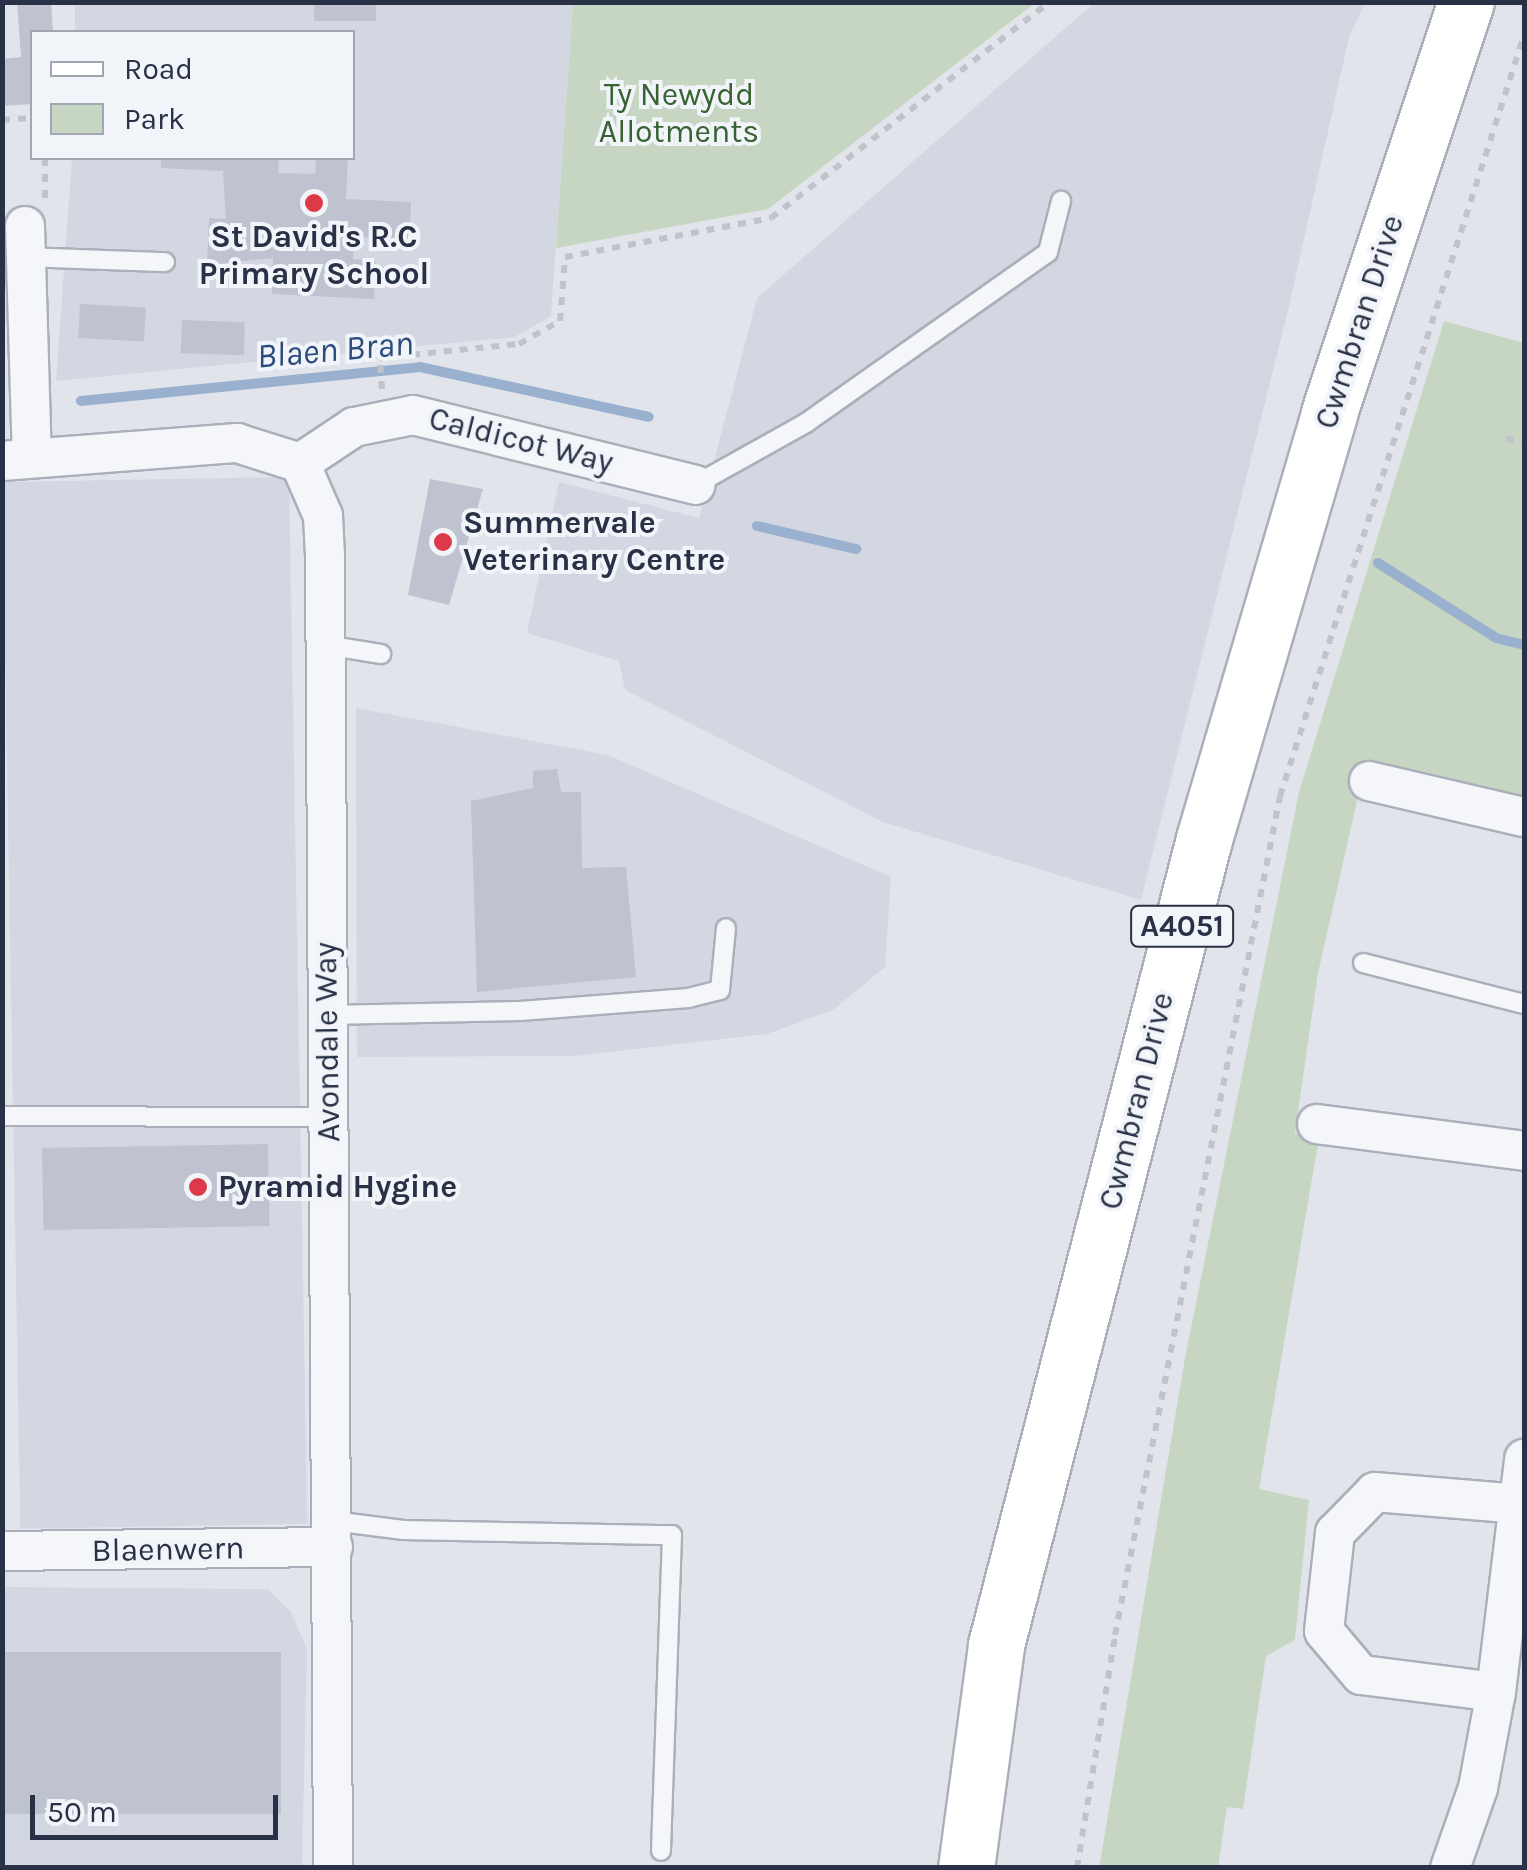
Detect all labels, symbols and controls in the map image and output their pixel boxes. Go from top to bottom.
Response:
legend [30,30,355,160]
text: Road [124,51,193,87]
park label: Ty Newydd Allotments [599,77,759,152]
text: Park [124,101,185,137]
marker: St David's R.C Primary School [303,192,325,214]
street label: Cwmbran Drive [1307,210,1413,434]
place label: St David's R.C Primary School [199,219,429,294]
water label: Blaen Bran [255,322,415,378]
street label: Caldicot Way [425,400,617,482]
place label: Summervale Veterinary Centre [463,505,725,580]
marker: Summervale Veterinary Centre [432,531,454,553]
road number: A4051 [1130,901,1234,951]
street label: Avondale Way [307,942,349,1142]
street label: Cwmbran Drive [1091,988,1183,1214]
place label: Pyramid Hygine [218,1168,457,1206]
marker: Pyramid Hygine [187,1176,209,1198]
street label: Blaenwern [91,1529,245,1571]
scale bar [35,1775,282,1837]
text: 50 m [47,1794,117,1830]

